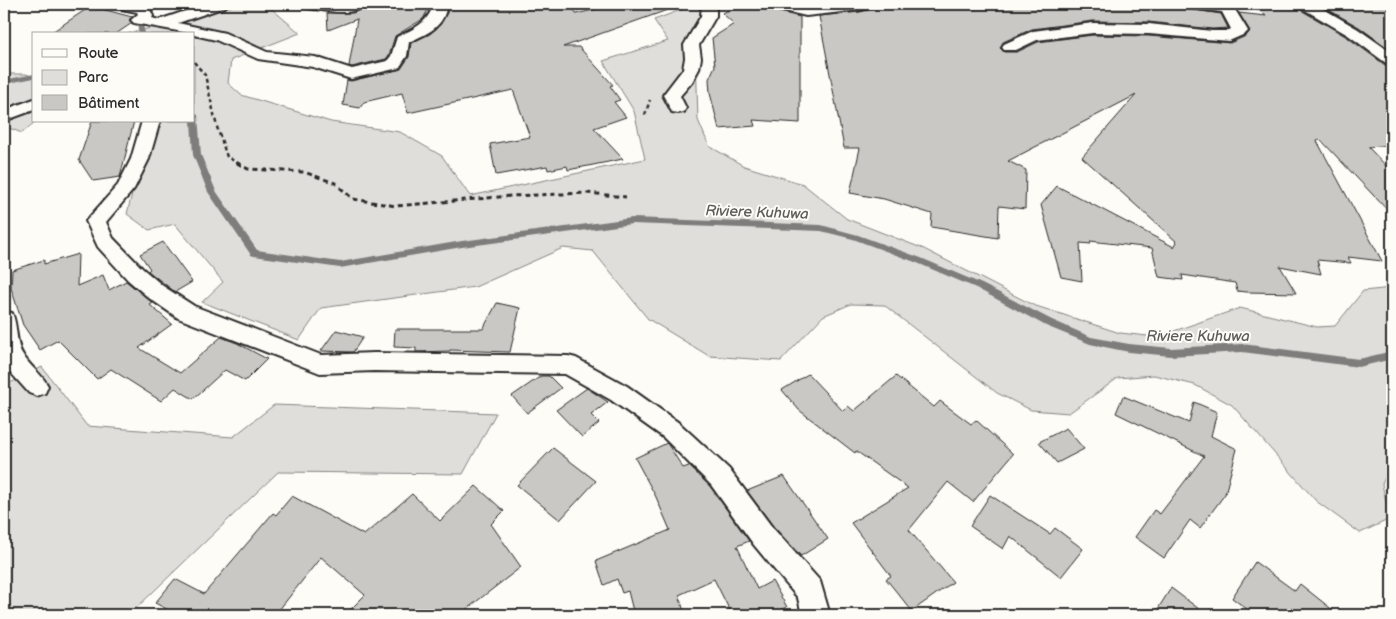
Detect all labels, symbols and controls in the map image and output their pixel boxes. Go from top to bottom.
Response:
legend [32,32,195,122]
text: Route [78,44,119,63]
text: Parc [78,68,108,87]
text: Bâtiment [78,94,140,113]
water label: Riviere Kuhuwa [705,201,809,224]
water label: Riviere Kuhuwa [1146,327,1250,346]

